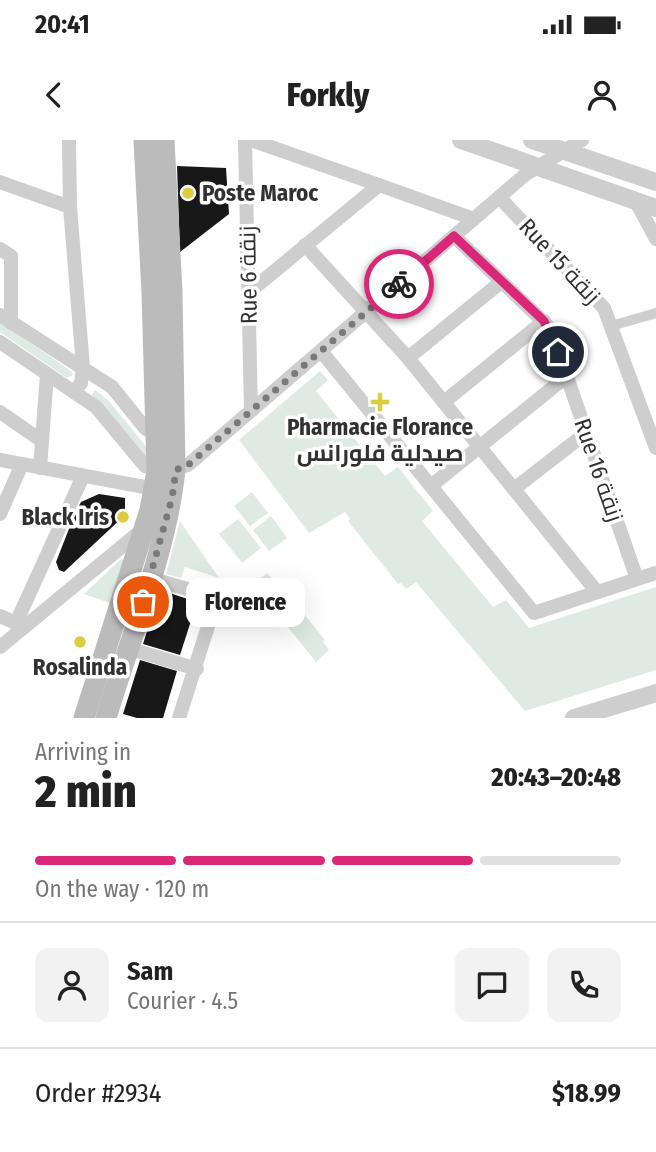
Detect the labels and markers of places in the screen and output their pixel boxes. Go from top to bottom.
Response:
place label: Poste Maroc [202,179,318,207]
marker: Poste Maroc [180,185,196,201]
pin [528,322,588,382]
marker: Pharmacie Florance صيدلية فلورانس [372,394,388,410]
place label: Pharmacie Florance صيدلية فلورانس [287,413,473,467]
place label: Black Iris [21,503,109,531]
marker: Black Iris [115,509,131,525]
pin [113,572,173,632]
callout: Florence [185,578,304,626]
marker: Rosalinda [72,634,88,650]
place label: Rosalinda [33,653,127,681]

